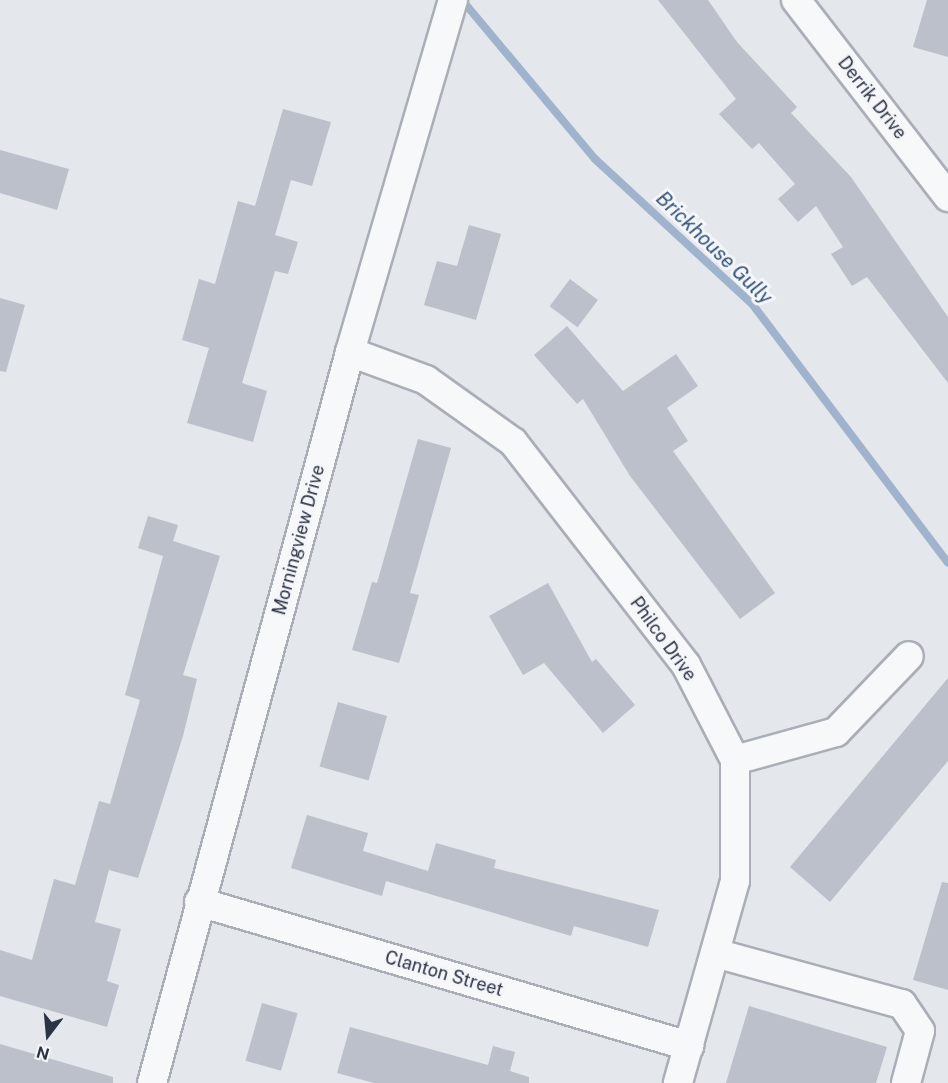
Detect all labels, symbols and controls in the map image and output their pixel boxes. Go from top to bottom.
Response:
street label: Derrik Drive [833,52,911,144]
water label: Brickhouse Gully [651,186,777,310]
street label: Morningview Drive [269,462,329,618]
street label: Philco Drive [625,593,701,685]
street label: Clanton Street [382,947,506,1001]
north arrow [18,1005,78,1065]
text: N [34,1042,52,1064]

